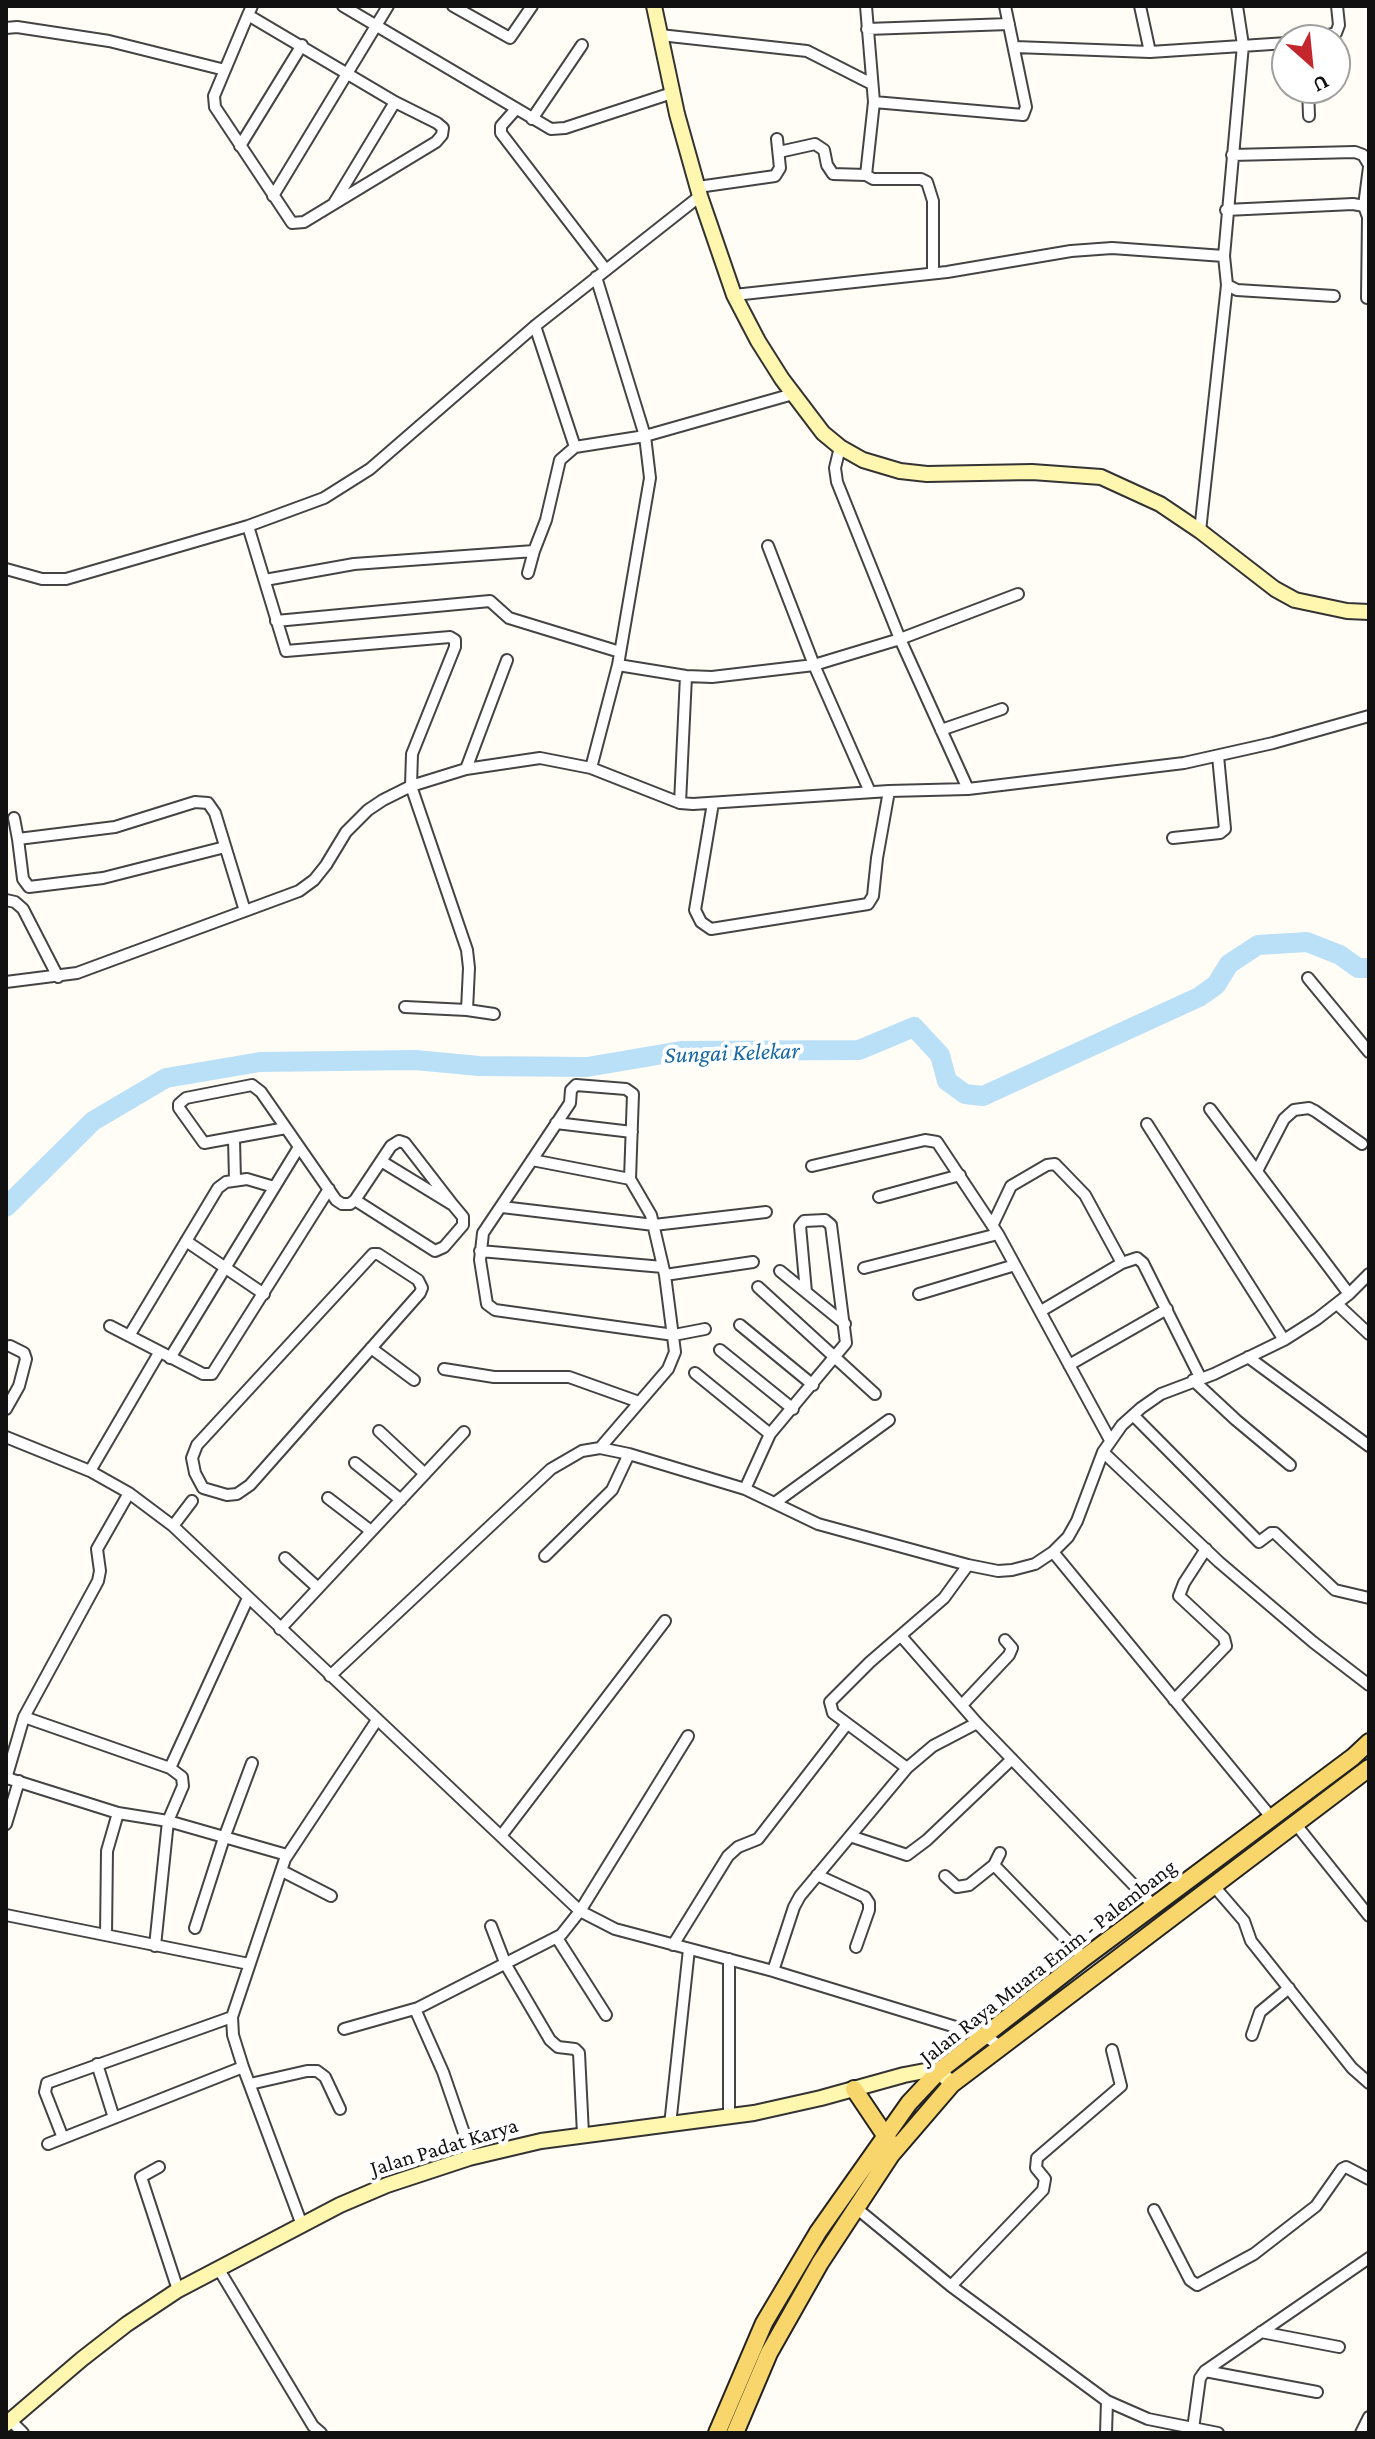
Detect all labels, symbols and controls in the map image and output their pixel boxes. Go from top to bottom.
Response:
north arrow [1271,24,1351,104]
text: U [1309,69,1334,99]
water label: Sungai Kelekar [664,1036,800,1070]
street label: Jalan Raya Muara Enim - Palembang [914,1854,1182,2070]
street label: Jalan Padat Karya [367,2112,521,2182]

